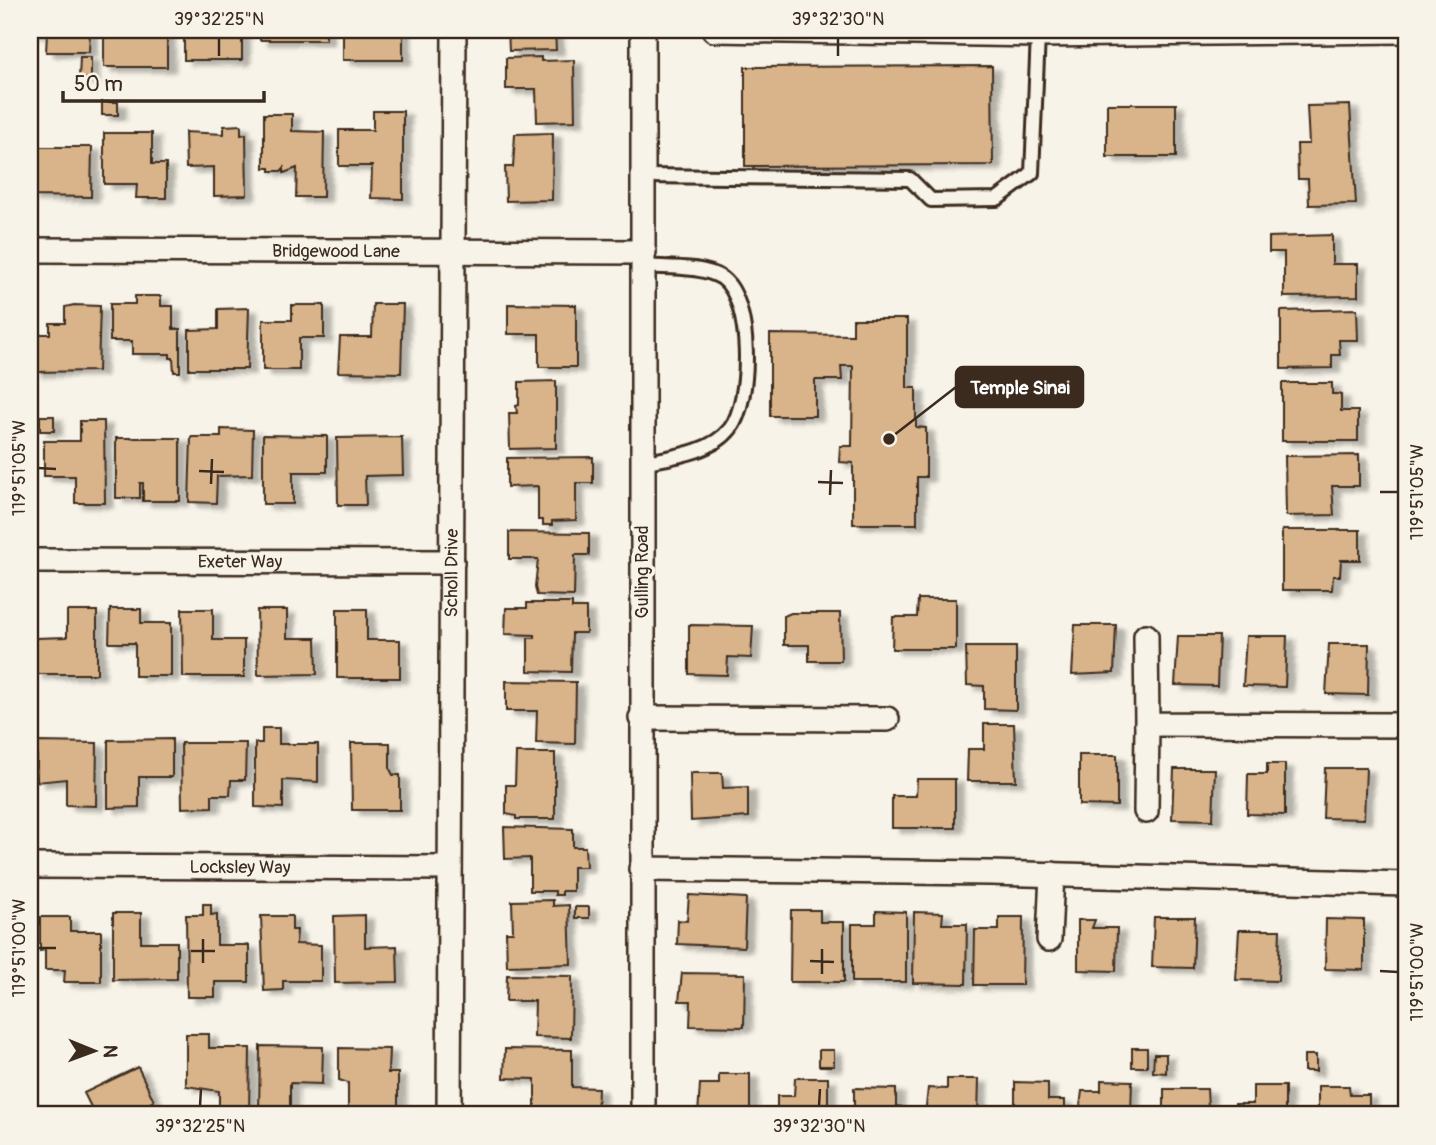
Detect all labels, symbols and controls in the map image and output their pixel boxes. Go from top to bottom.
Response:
text: 39°32'25"N [174,8,264,31]
text: 39°32'30"N [792,8,884,31]
scale bar [63,60,264,104]
text: 50 m [74,71,123,98]
street label: Bridgewood Lane [272,240,400,263]
callout: Temple Sinai [956,367,1083,407]
text: Temple Sinai [969,376,1070,400]
text: 119°51'05"W [8,420,31,516]
text: 119°51'05"W [1406,444,1429,540]
street label: Gulling Road [631,525,654,619]
street label: Scholl Drive [440,528,464,617]
street label: Exeter Way [198,550,282,574]
street label: Locksley Way [190,856,291,879]
text: 119°51'00"W [8,899,31,997]
text: 119°51'00"W [1406,923,1429,1021]
north arrow [60,1016,130,1086]
text: N [98,1045,122,1058]
text: 39°32'25"N [155,1115,245,1138]
text: 39°32'30"N [773,1115,865,1138]

